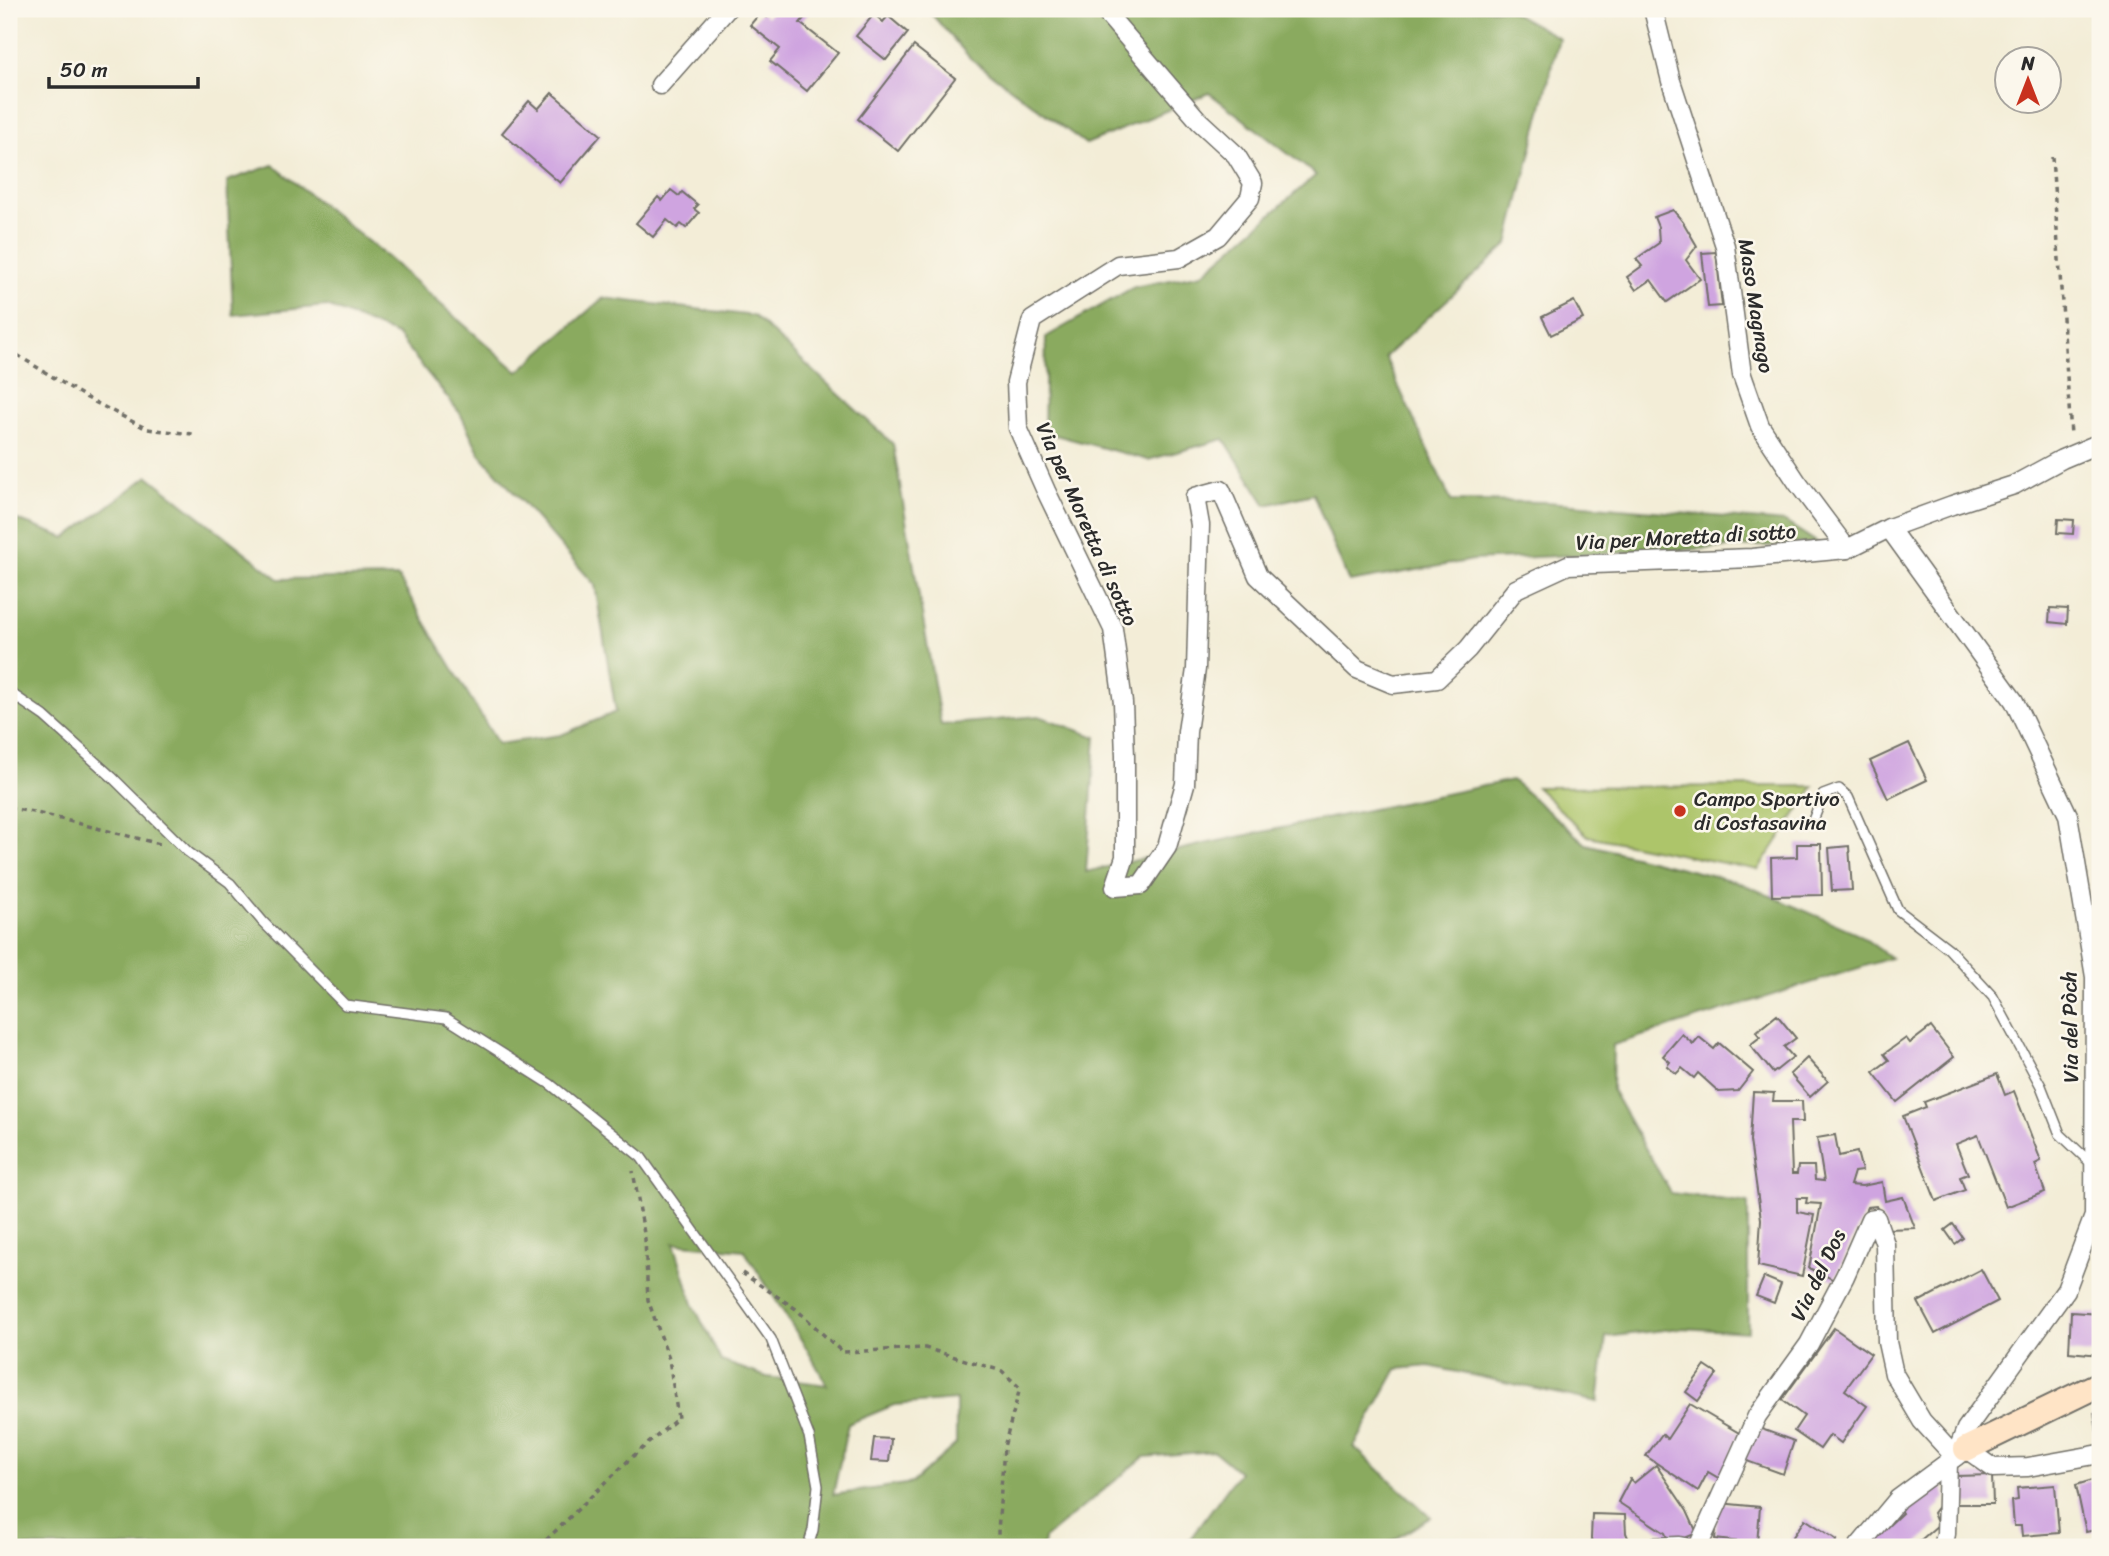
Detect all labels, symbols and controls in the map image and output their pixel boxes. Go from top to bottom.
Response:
scale bar [49,46,198,90]
north arrow [1994,46,2064,116]
text: N [2020,47,2035,80]
text: 50 m [60,51,108,89]
street label: Maso Magnago [1727,236,1785,376]
street label: Via per Moretta di sotto [1025,416,1149,632]
street label: Via per Moretta di sotto [1575,512,1797,562]
place label: Campo Sportivo di Costasavina [1694,780,1840,842]
marker: Campo Sportivo di Costasavina [1672,803,1688,819]
street label: Via del Pòch [2050,971,2090,1083]
street label: Via del Dos [1779,1222,1857,1328]

